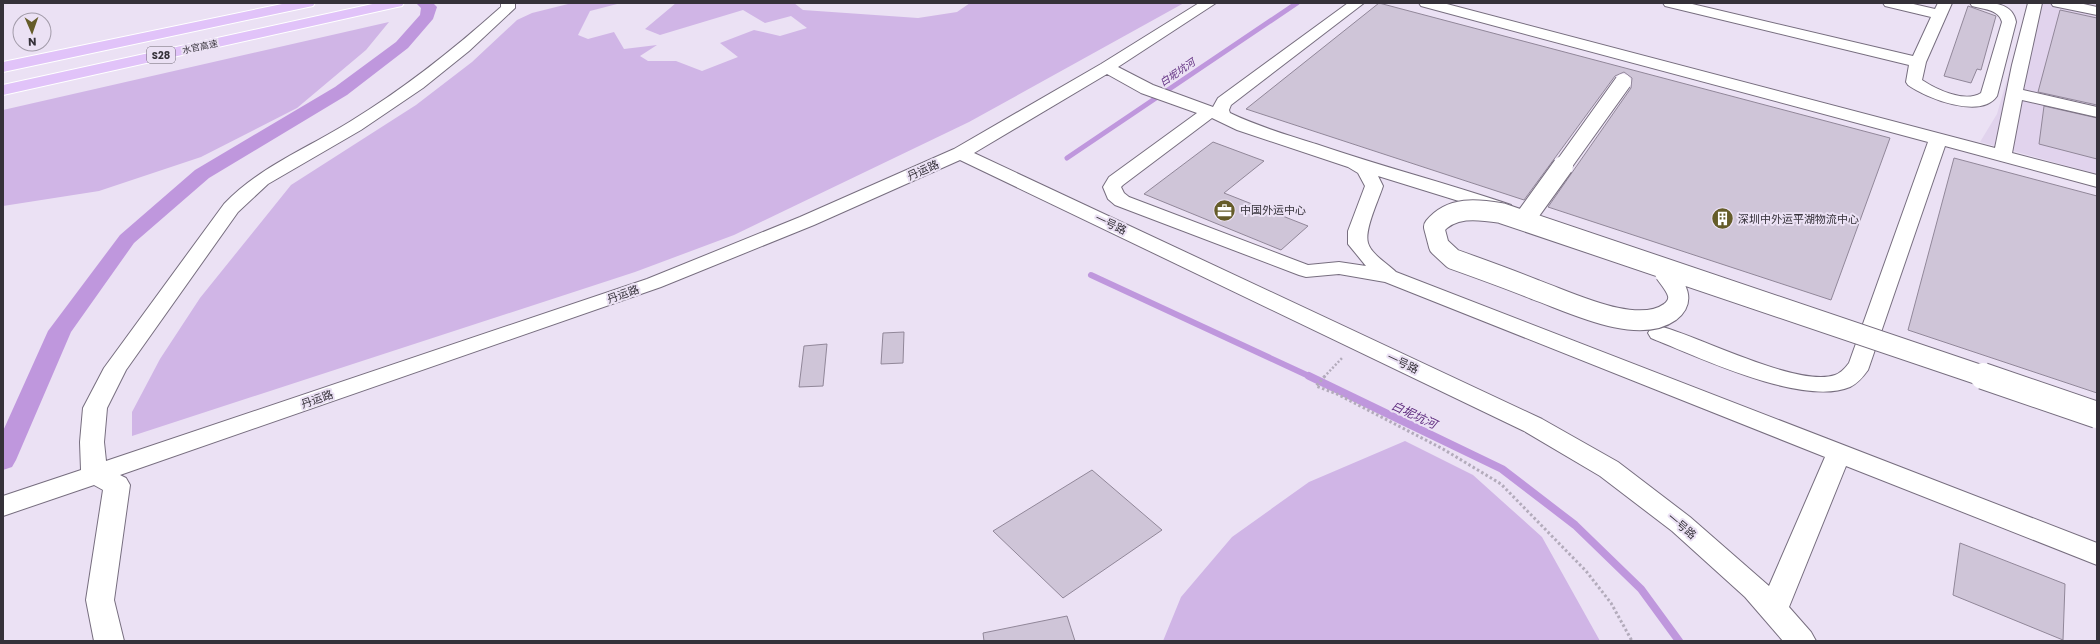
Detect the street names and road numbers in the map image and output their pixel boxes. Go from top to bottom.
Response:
street label: 水官高速 [181,37,219,57]
road number: S28 [147,47,175,63]
street label: 丹运路 [905,156,941,184]
street label: 一号路 [1093,210,1129,238]
street label: 丹运路 [605,281,641,307]
street label: 一号路 [1385,349,1421,377]
street label: 丹运路 [299,386,335,412]
street label: 一号路 [1664,509,1700,543]

